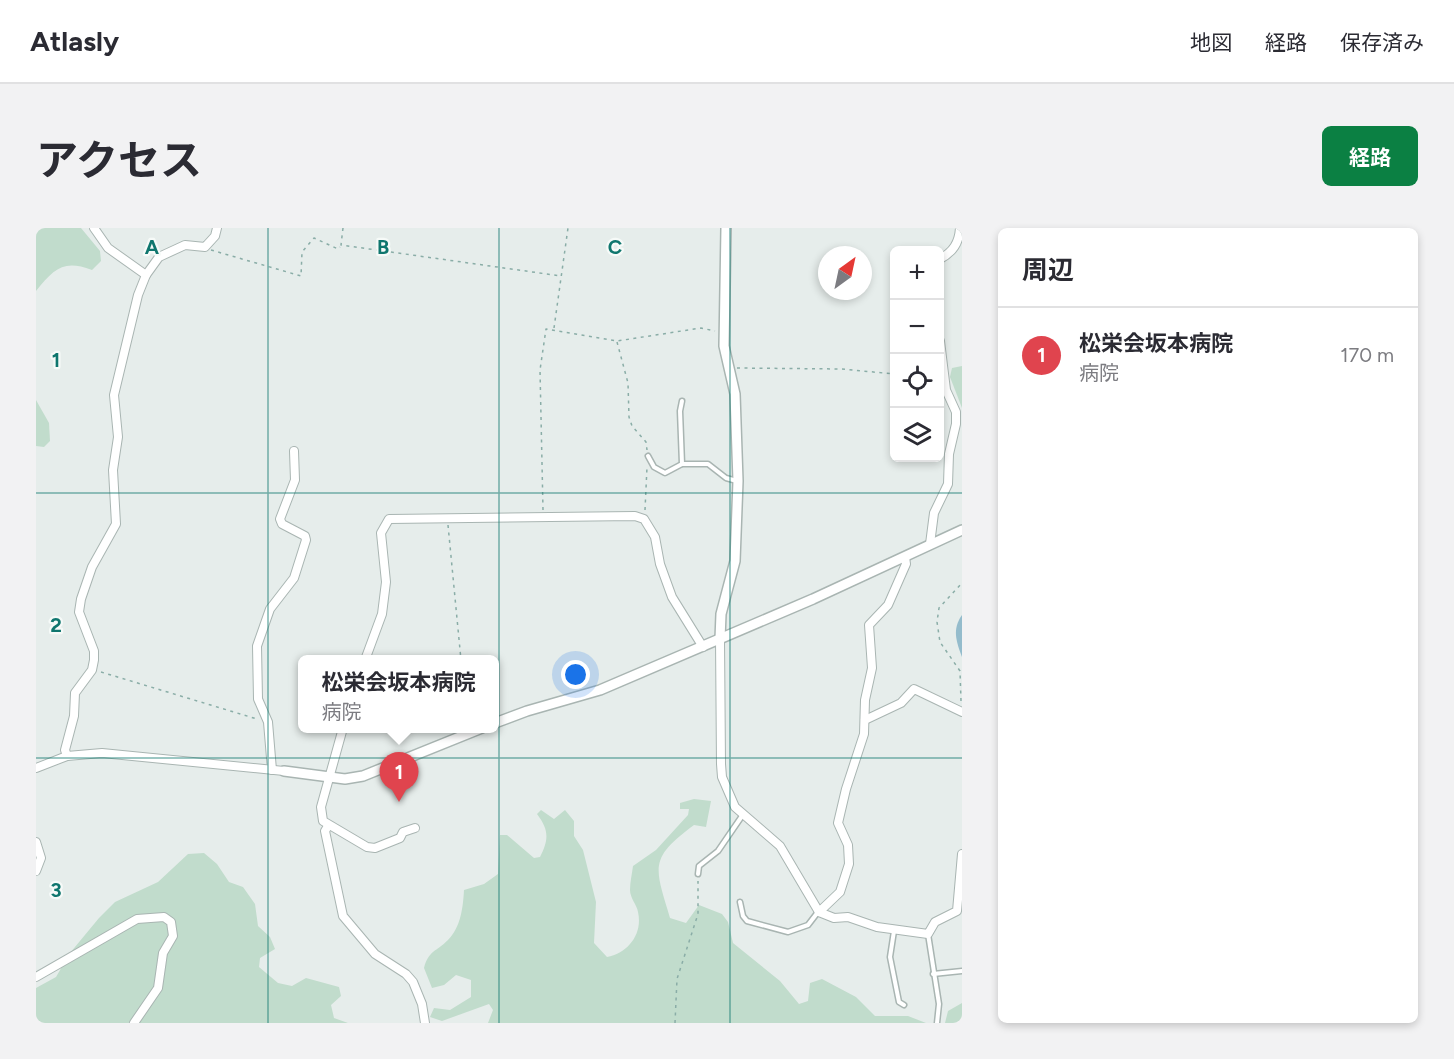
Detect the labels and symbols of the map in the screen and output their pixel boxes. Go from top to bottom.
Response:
text: A [145,235,160,259]
text: B [377,235,389,259]
text: C [608,235,622,259]
north arrow [818,246,872,300]
text: 1 [52,348,60,372]
text: 2 [50,613,62,637]
your location [561,660,590,689]
pin: 1 [380,752,418,802]
text: 3 [50,878,62,902]

